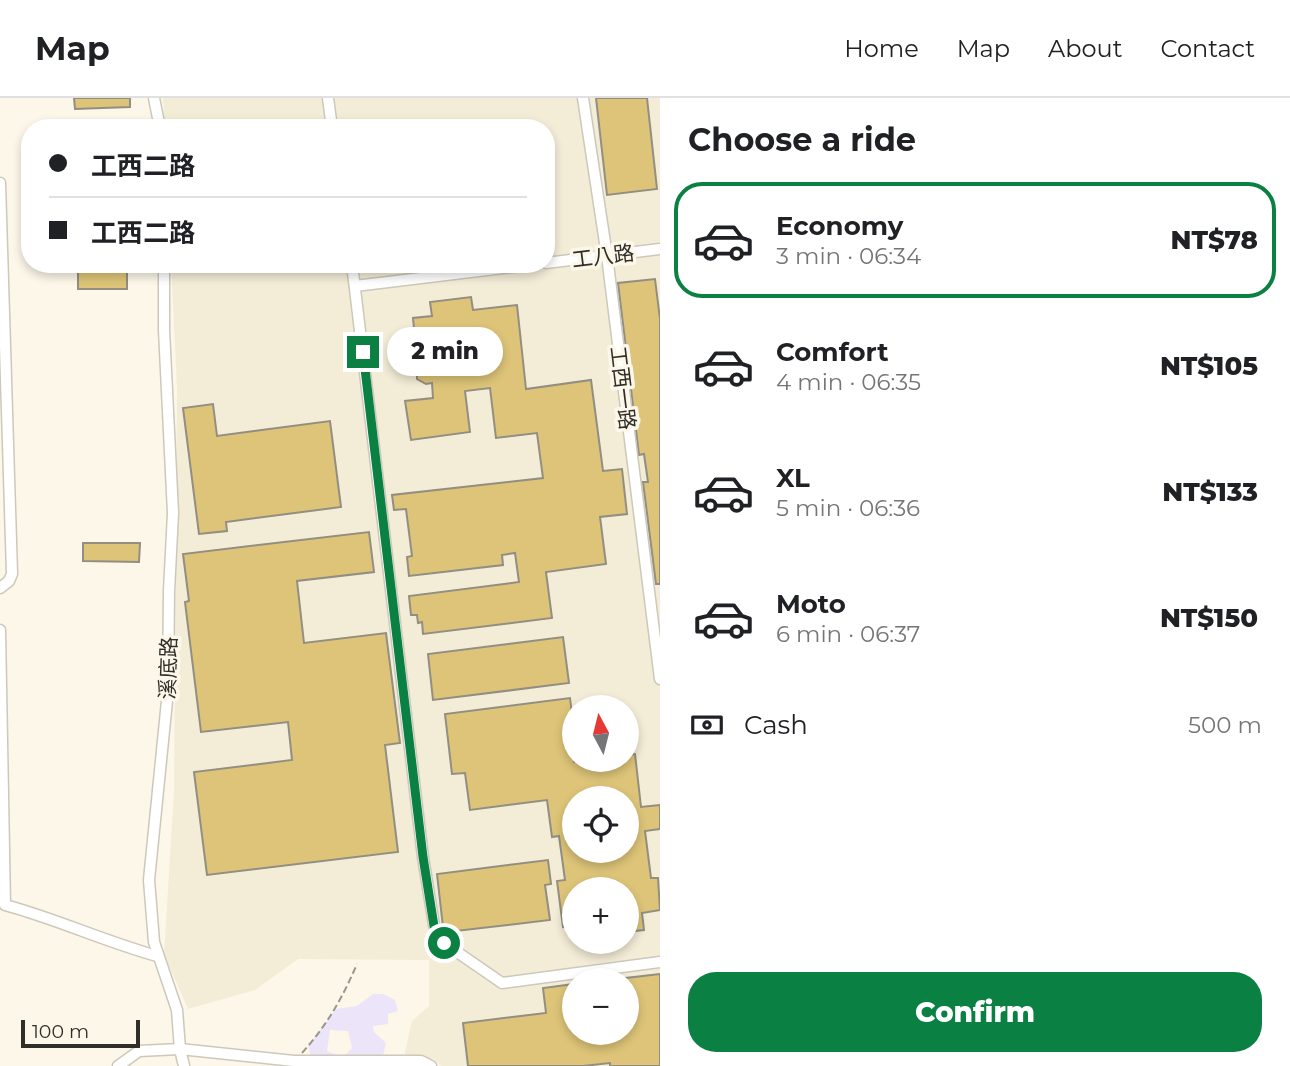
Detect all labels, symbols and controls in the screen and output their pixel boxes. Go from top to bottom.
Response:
text: Map [35,28,110,68]
text: Home [844,34,919,63]
text: Map [957,34,1010,63]
text: About [1048,34,1122,63]
text: Contact [1160,34,1255,63]
text: Choose a ride [688,120,916,159]
text: 工西二路 [91,150,195,182]
icon: car [692,209,755,272]
text: Economy [776,210,903,242]
text: 工西二路 [91,217,195,249]
text: NT$78 [1171,224,1258,256]
street label: 工八路 [570,240,636,272]
text: 3 min · 06:34 [776,242,921,270]
callout: 2 min [388,328,503,376]
icon: car [692,335,755,398]
route end [347,336,379,368]
text: Comfort [776,336,888,368]
text: 2 min [411,337,479,365]
street label: 工西一路 [605,345,641,431]
text: NT$105 [1160,350,1258,382]
text: 4 min · 06:35 [776,368,921,396]
icon: car [692,461,755,524]
text: XL [776,462,810,494]
text: NT$133 [1162,476,1258,508]
text: 5 min · 06:36 [776,494,920,522]
icon: car [692,587,755,650]
text: Moto [776,588,846,620]
text: NT$150 [1160,602,1258,634]
text: 6 min · 06:37 [776,620,920,648]
street label: 溪底路 [154,636,182,700]
north arrow [562,695,639,772]
map controls [562,695,639,1045]
icon: cash [688,706,726,744]
text: Cash [744,709,808,741]
text: 500 m [1188,711,1262,739]
button: locate [562,786,639,863]
button: + [562,877,639,954]
route start [428,927,460,959]
button: − [562,968,639,1045]
button: Confirm [688,972,1262,1052]
scale bar [21,1017,140,1049]
text: 100 m [32,1020,89,1043]

